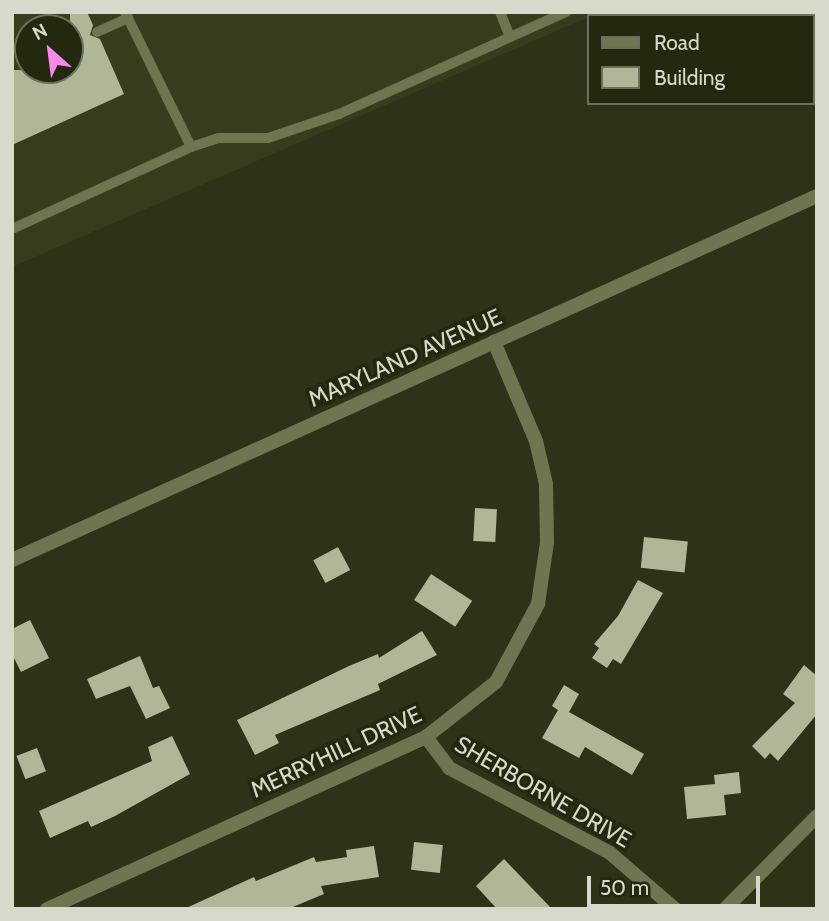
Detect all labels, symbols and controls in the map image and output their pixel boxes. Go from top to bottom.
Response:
north arrow [14,14,84,84]
legend [588,14,815,105]
text: N [29,18,51,45]
text: Road [654,30,700,55]
text: Building [654,65,725,90]
street label: MARYLAND AVENUE [304,303,506,413]
street label: MERRYHILL DRIVE [246,700,426,804]
street label: SHERBORNE DRIVE [450,730,636,854]
scale bar [591,862,764,906]
text: 50 m [600,875,649,900]

